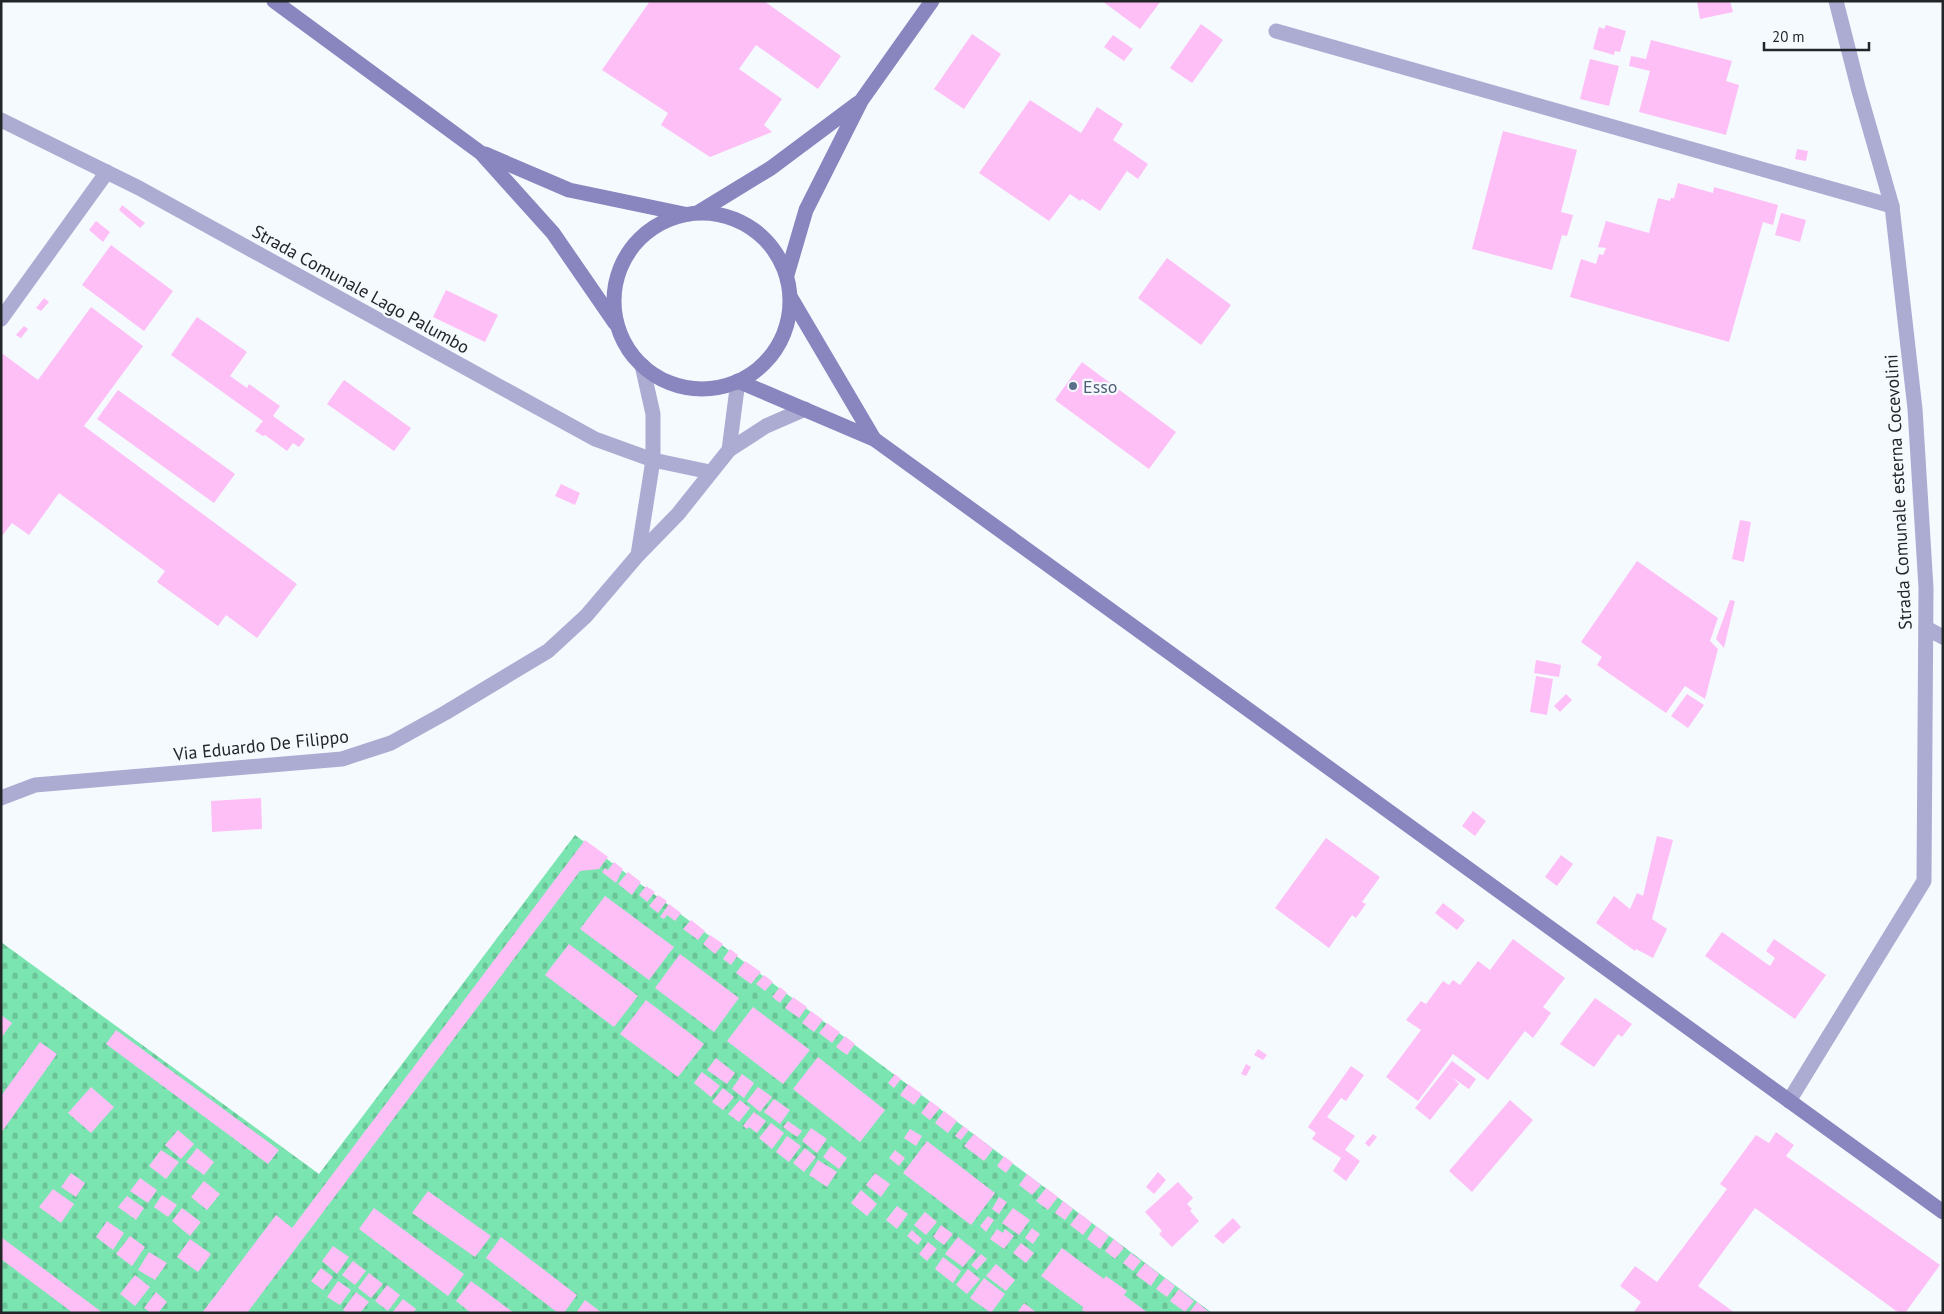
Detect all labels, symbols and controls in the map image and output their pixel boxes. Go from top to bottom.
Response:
scale bar [1764,20,1869,52]
text: 20 m [1772,27,1805,46]
street label: Strada Comunale Lago Palumbo [248,220,474,358]
street label: Strada Comunale esterna Cocevolini [1879,354,1917,630]
place label: Esso [1083,375,1117,398]
marker: Esso [1067,380,1079,392]
street label: Via Eduardo De Filippo [171,724,350,766]

